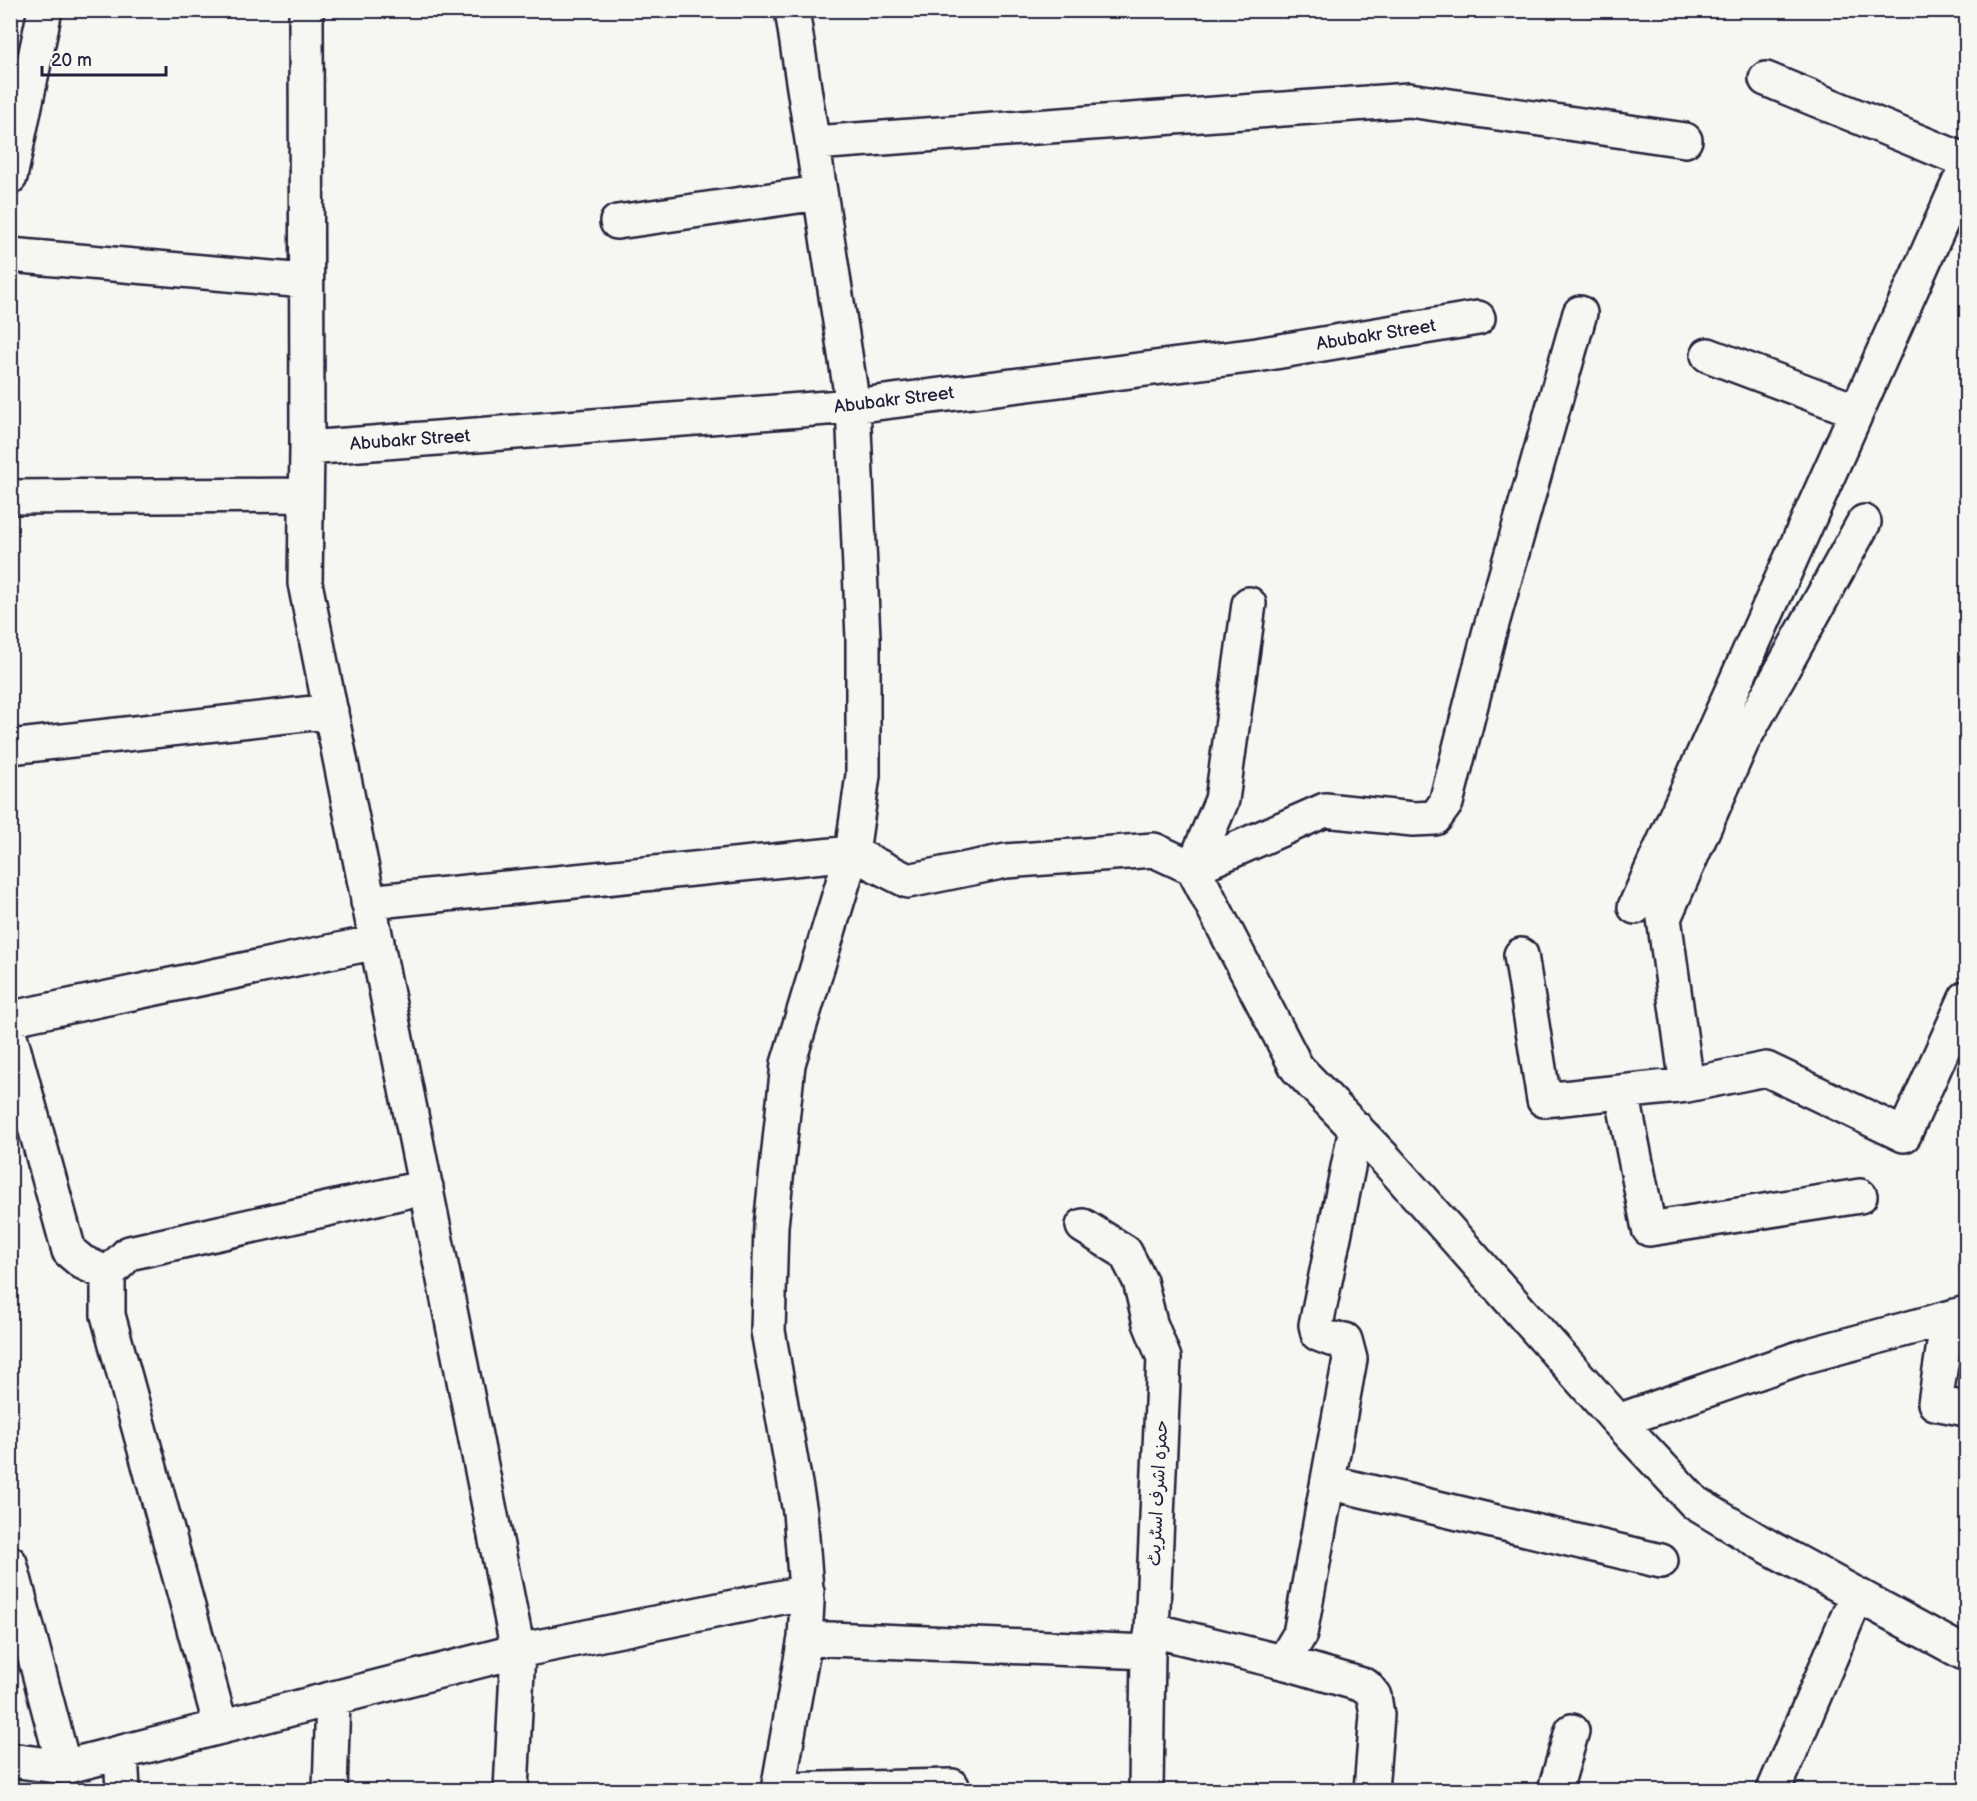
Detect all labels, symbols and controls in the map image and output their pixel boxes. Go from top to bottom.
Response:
scale bar [42,39,166,77]
text: 20 m [51,50,92,71]
street label: Abubakr Street [1315,315,1438,355]
street label: Abubakr Street [833,382,956,418]
street label: Abubakr Street [349,425,471,455]
street label: حمزہ اشرف اسٹریٹ [1144,1419,1172,1567]

